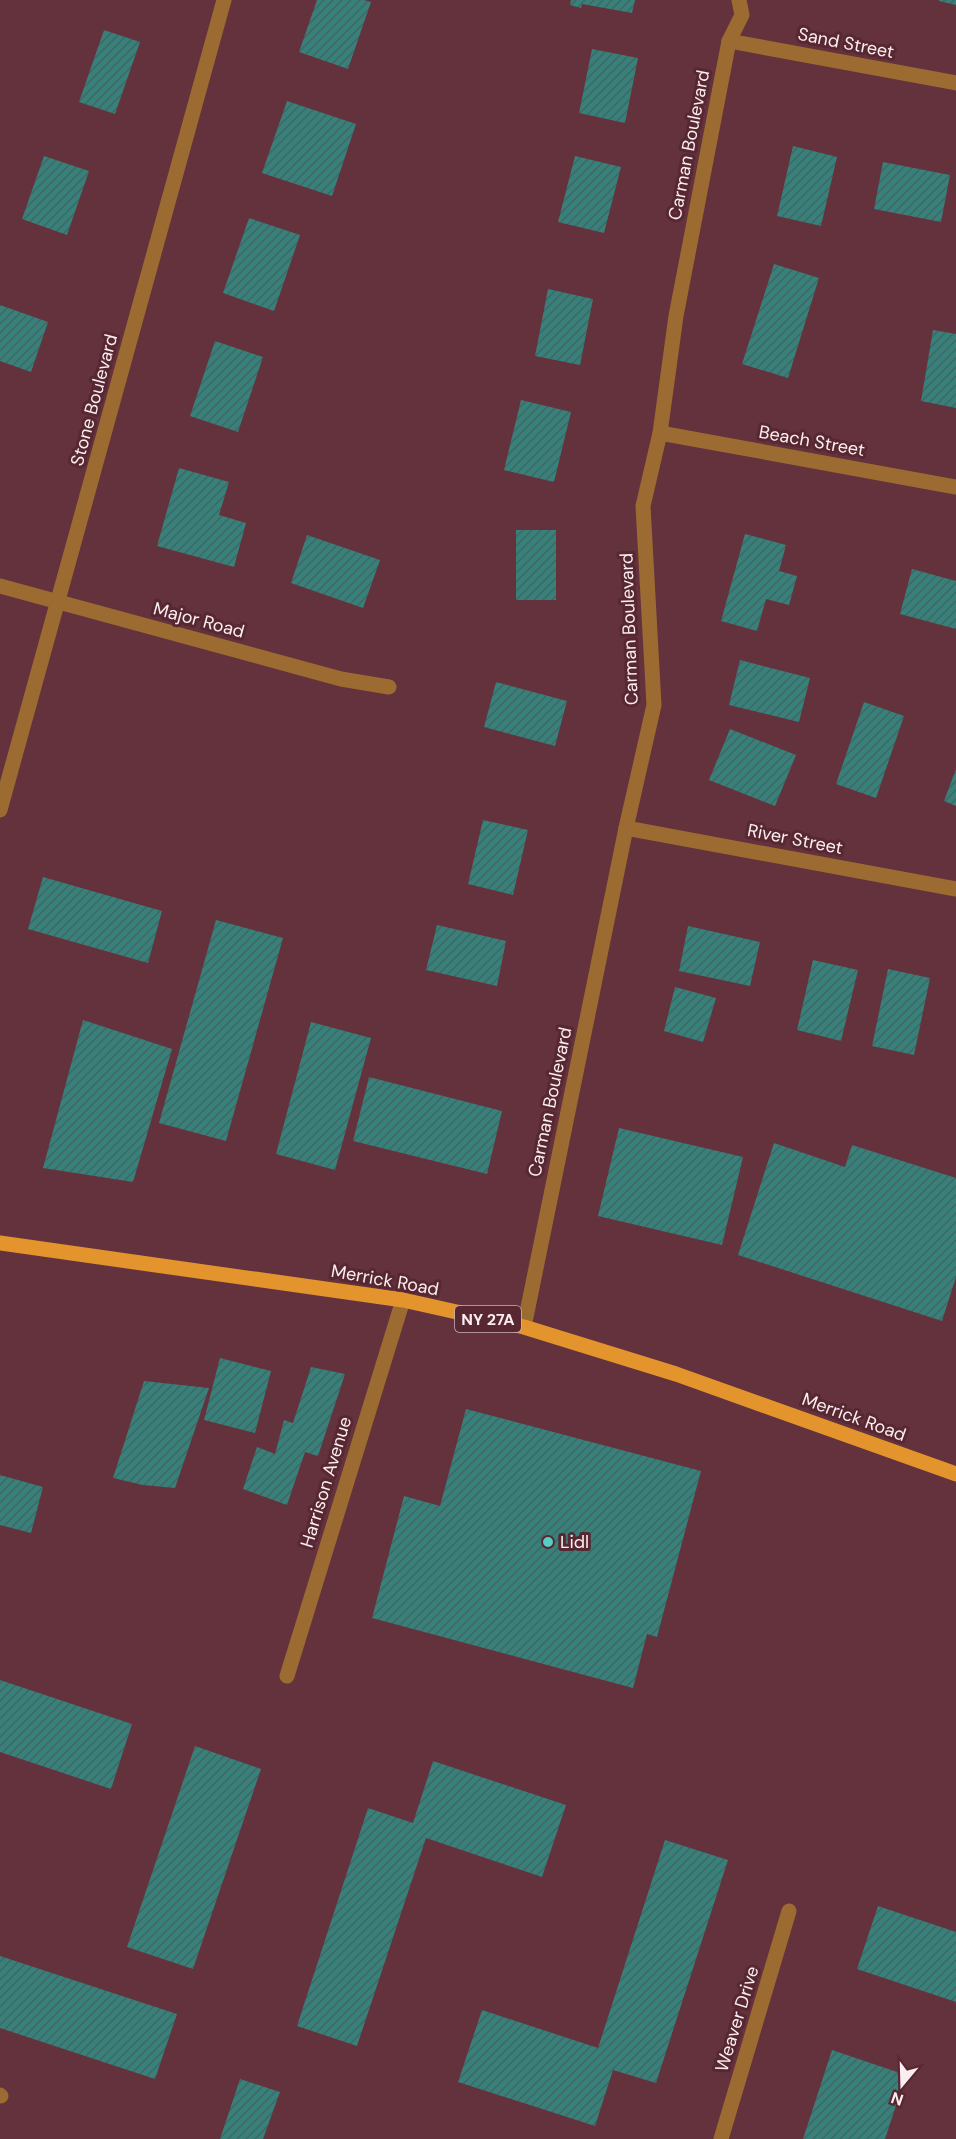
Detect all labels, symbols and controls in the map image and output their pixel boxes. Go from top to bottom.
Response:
street label: Sand Street [796,22,896,64]
street label: Carman Boulevard [663,68,715,222]
street label: Stone Boulevard [65,331,123,469]
street label: Beach Street [757,420,867,462]
street label: Carman Boulevard [614,552,644,706]
street label: Major Road [151,596,247,644]
street label: River Street [745,818,845,860]
street label: Carman Boulevard [522,1025,578,1179]
street label: Merrick Road [329,1259,441,1301]
road number: NY 27A [455,1306,521,1332]
street label: Merrick Road [799,1387,909,1447]
street label: Harrison Avenue [295,1414,357,1550]
place label: Lidl [560,1530,589,1554]
marker: Lidl [541,1535,555,1549]
street label: Weaver Drive [710,1963,764,2075]
north arrow [872,2055,932,2115]
text: N [888,2087,906,2111]

